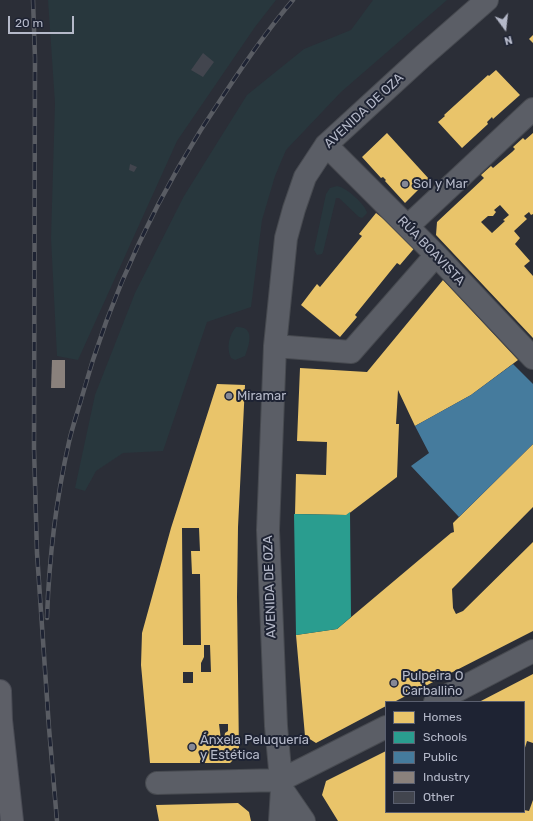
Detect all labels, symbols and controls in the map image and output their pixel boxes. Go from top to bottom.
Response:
scale bar [10,8,76,34]
north arrow [485,8,525,48]
text: 20 m [15,16,43,30]
text: N [503,33,514,47]
street label: AVENIDA DE OZA [321,70,407,152]
place label: Sol y Mar [413,176,468,192]
marker: Sol y Mar [400,179,410,189]
street label: RÚA BOAVISTA [394,213,468,289]
place label: Miramar [237,388,286,404]
marker: Miramar [224,391,234,401]
street label: AVENIDA DE OZA [260,535,280,639]
place label: Pulpeira O Carballiño [402,668,464,699]
marker: Pulpeira O Carballiño [389,678,399,688]
legend [385,701,525,813]
text: Homes [423,710,462,724]
text: Schools [423,730,467,744]
place label: Ánxela Peluquería y Estética [200,732,309,763]
marker: Ánxela Peluquería y Estética [187,742,197,752]
text: Public [423,750,458,764]
text: Industry [423,770,470,784]
text: Other [423,790,454,804]

